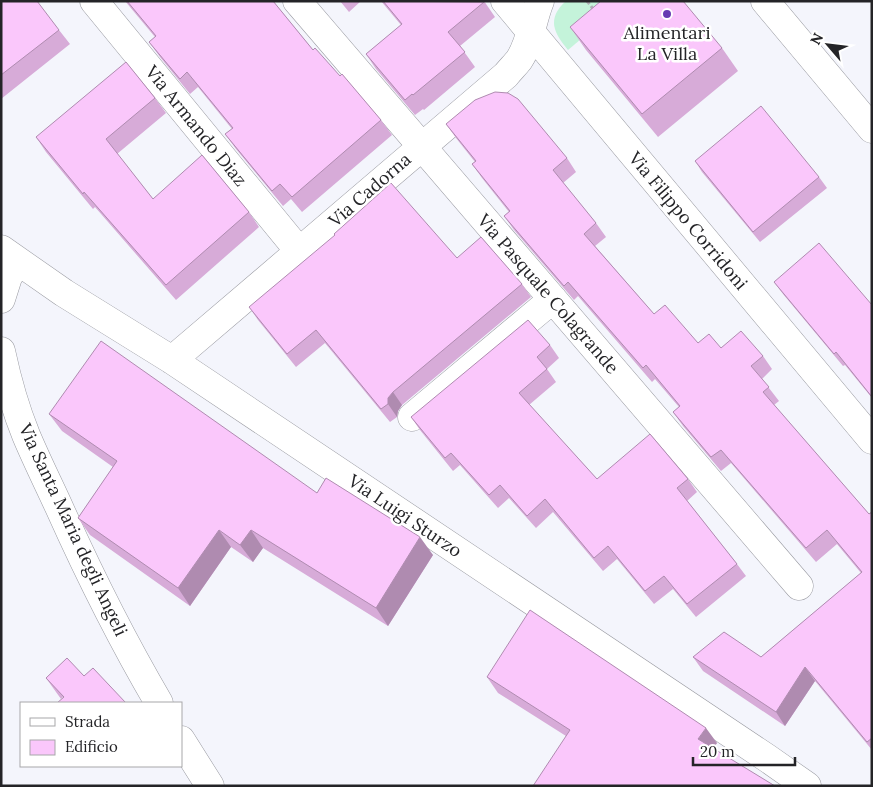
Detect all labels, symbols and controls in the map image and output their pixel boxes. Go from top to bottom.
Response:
marker: Alimentari La Villa [661,8,673,20]
north arrow [803,20,853,70]
place label: Alimentari La Villa [623,21,710,65]
text: N [806,30,827,48]
street label: Via Armando Diaz [140,60,252,191]
street label: Via Filippo Corridoni [623,146,753,294]
street label: Via Cadorna [323,148,416,232]
street label: Via Pasquale Colagrande [472,208,624,379]
street label: Via Santa Maria degli Angeli [14,419,133,640]
street label: Via Luigi Sturzo [343,469,467,562]
legend [20,702,182,767]
text: Strada [65,712,110,731]
scale bar [693,734,796,766]
text: Edificio [65,737,118,756]
text: 20 m [700,742,735,761]

